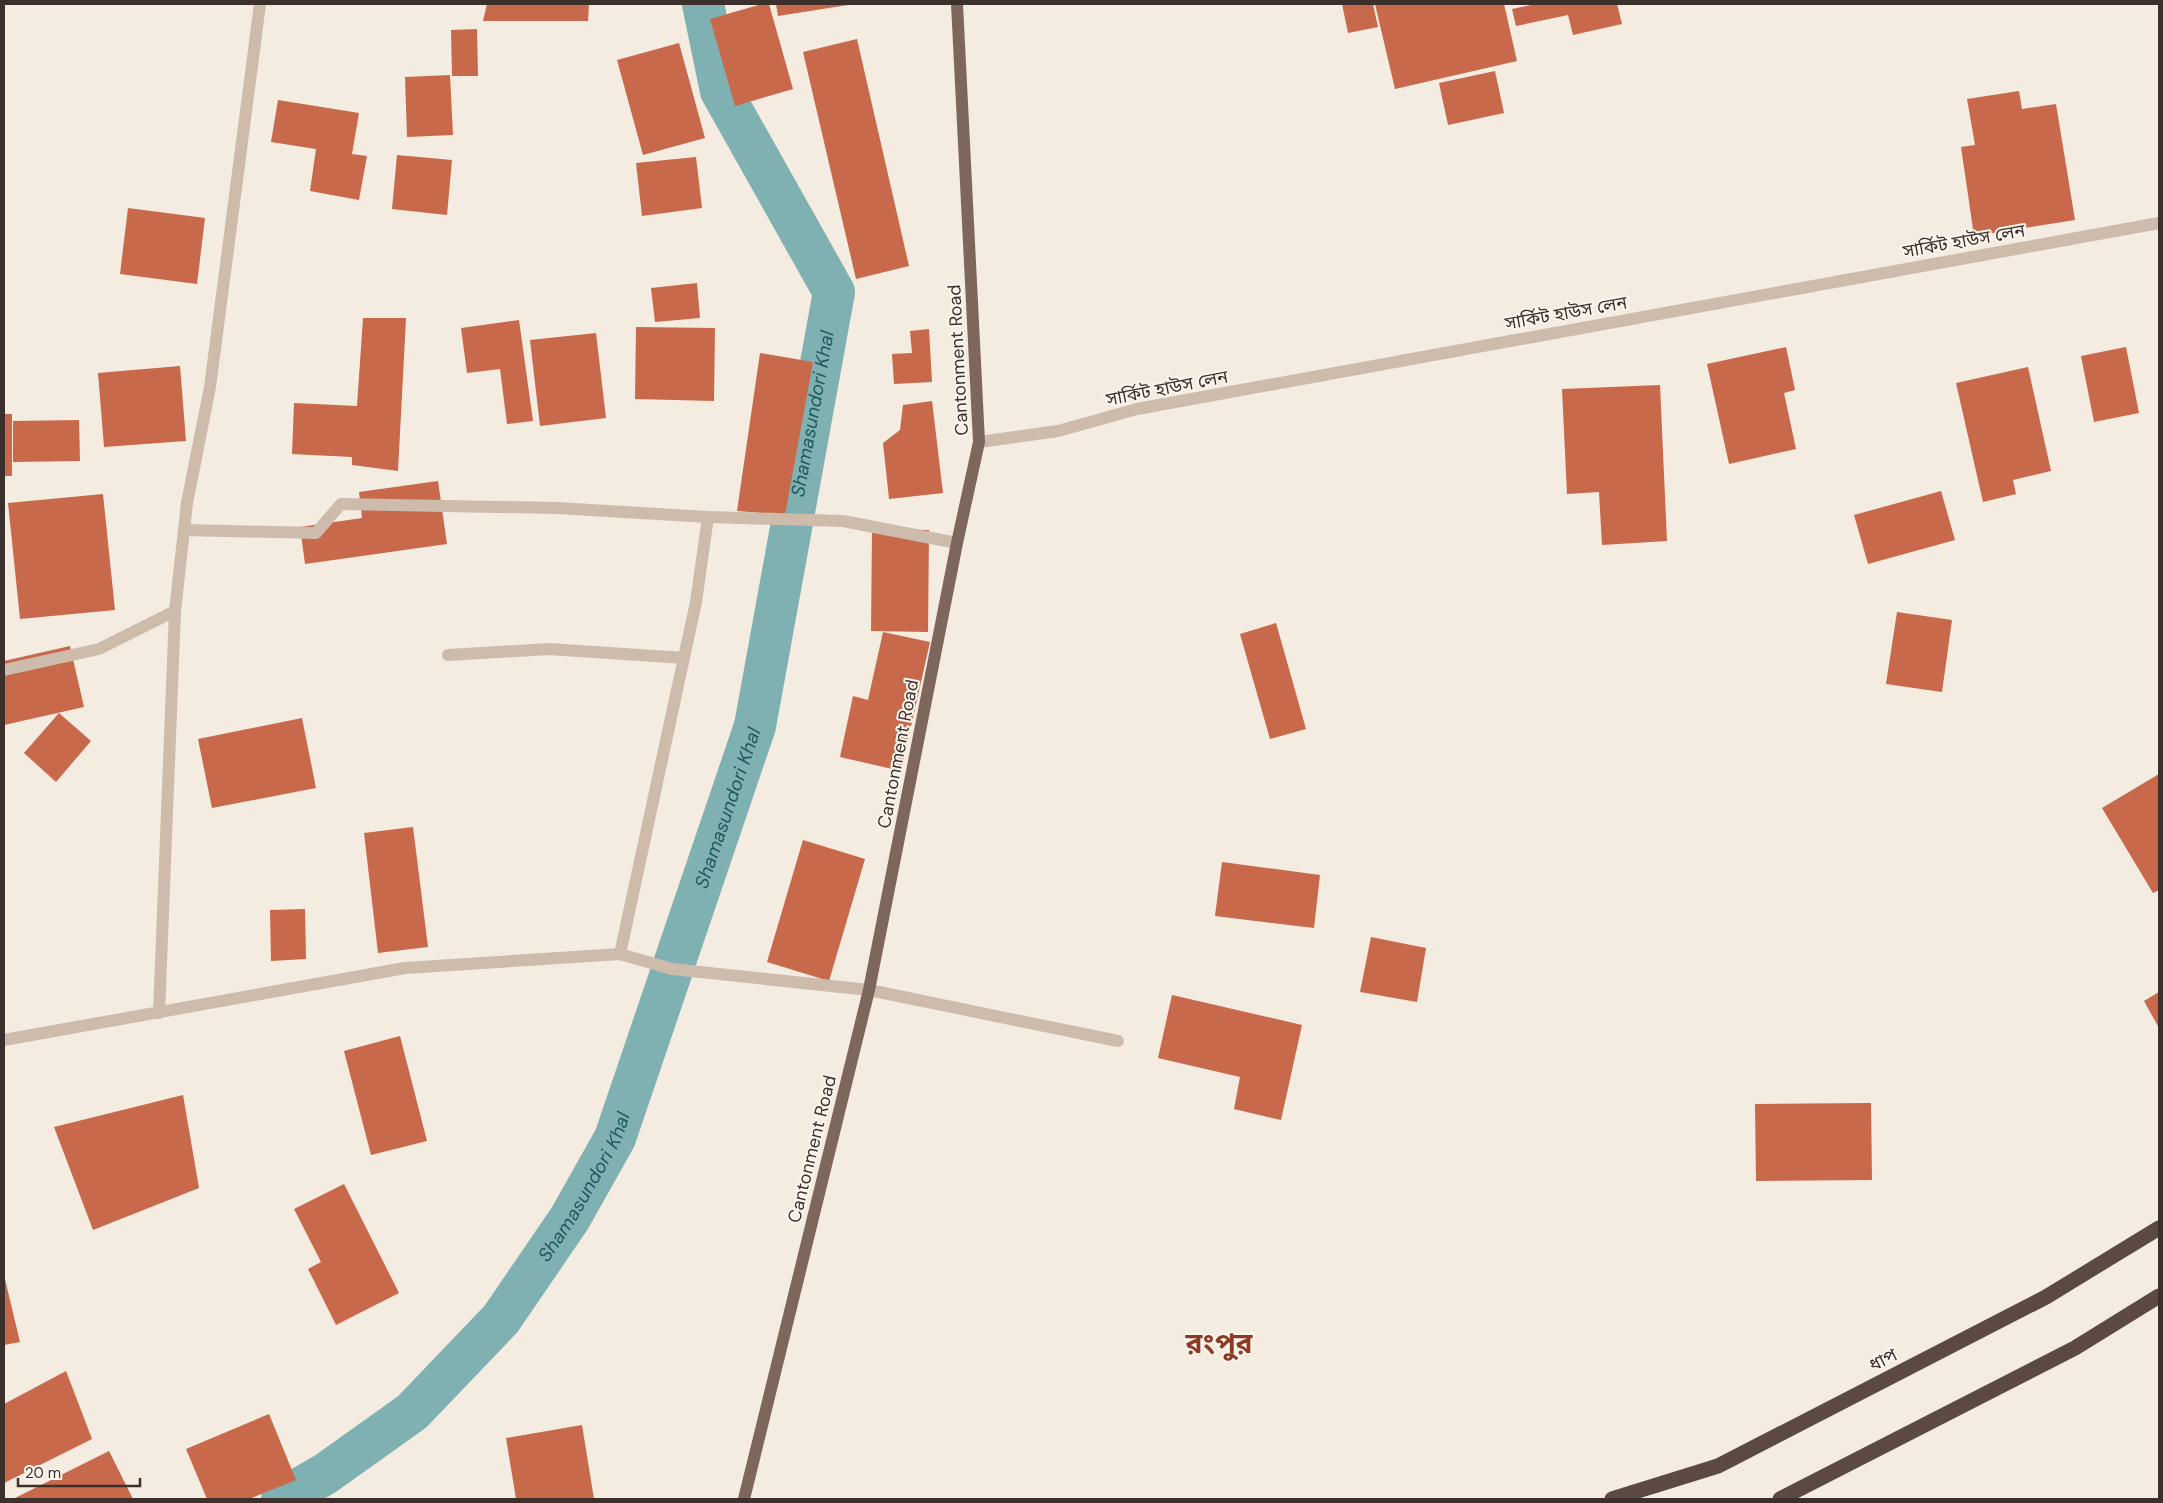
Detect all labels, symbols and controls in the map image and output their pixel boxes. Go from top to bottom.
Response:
street label: সার্কিট হাউস লেন [1900,218,2028,264]
street label: Cantonment Road [942,284,974,436]
street label: সার্কিট হাউস লেন [1502,290,1630,336]
water label: Shamasundori Khal [784,328,839,499]
street label: সার্কিট হাউস লেন [1103,364,1231,412]
street label: Cantonment Road [872,678,924,830]
water label: Shamasundori Khal [688,724,766,892]
street label: Cantonment Road [782,1073,842,1225]
water label: Shamasundori Khal [532,1108,636,1266]
district label: রংপুর [1185,1325,1254,1362]
street label: ধাপ [1865,1342,1902,1377]
scale bar [18,1456,140,1488]
text: 20 m [25,1463,61,1483]

